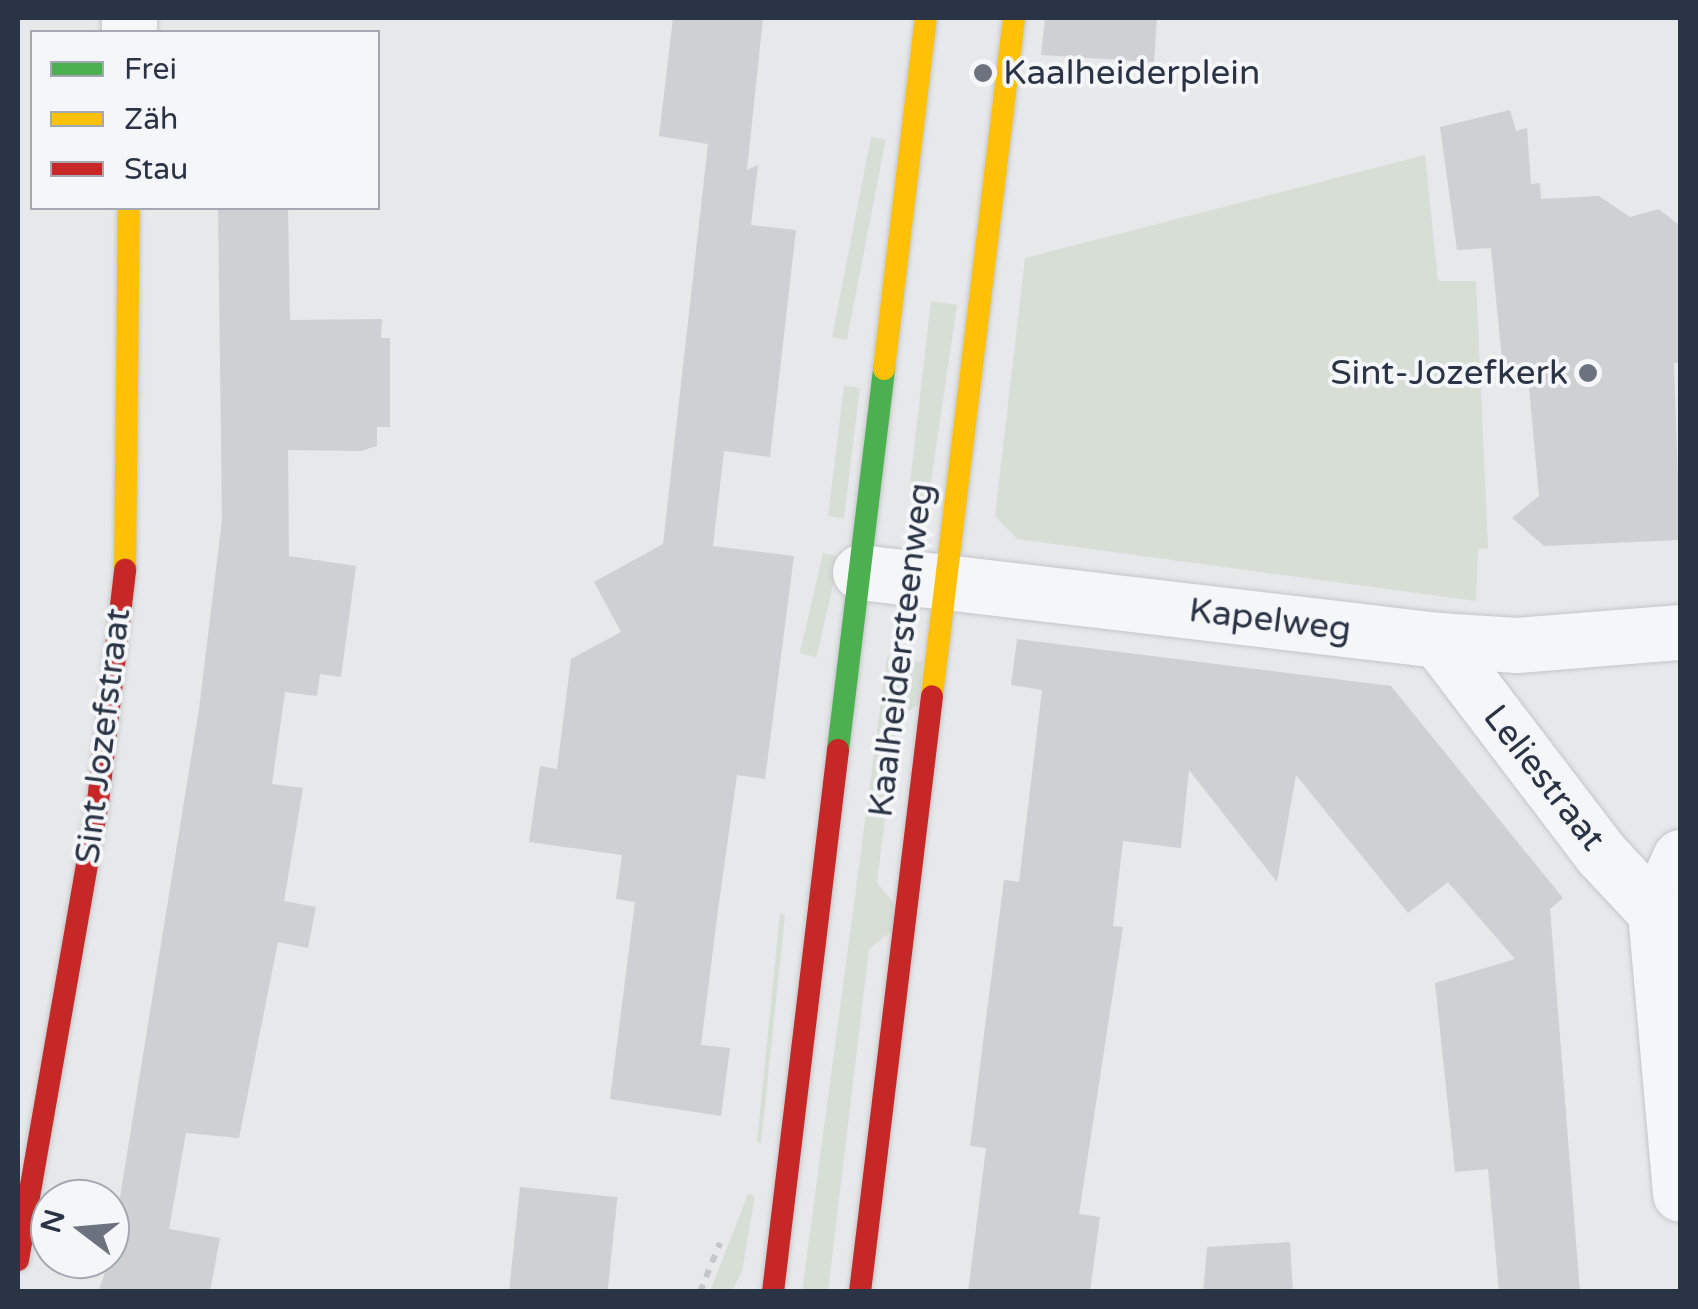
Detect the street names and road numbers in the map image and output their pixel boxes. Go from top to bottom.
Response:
street label: Kaalheidersteenweg [860,480,942,820]
street label: Kapelweg [1186,589,1354,651]
street label: Sint Jozefstraat [66,606,140,866]
street label: Leliestraat [1474,697,1614,859]

